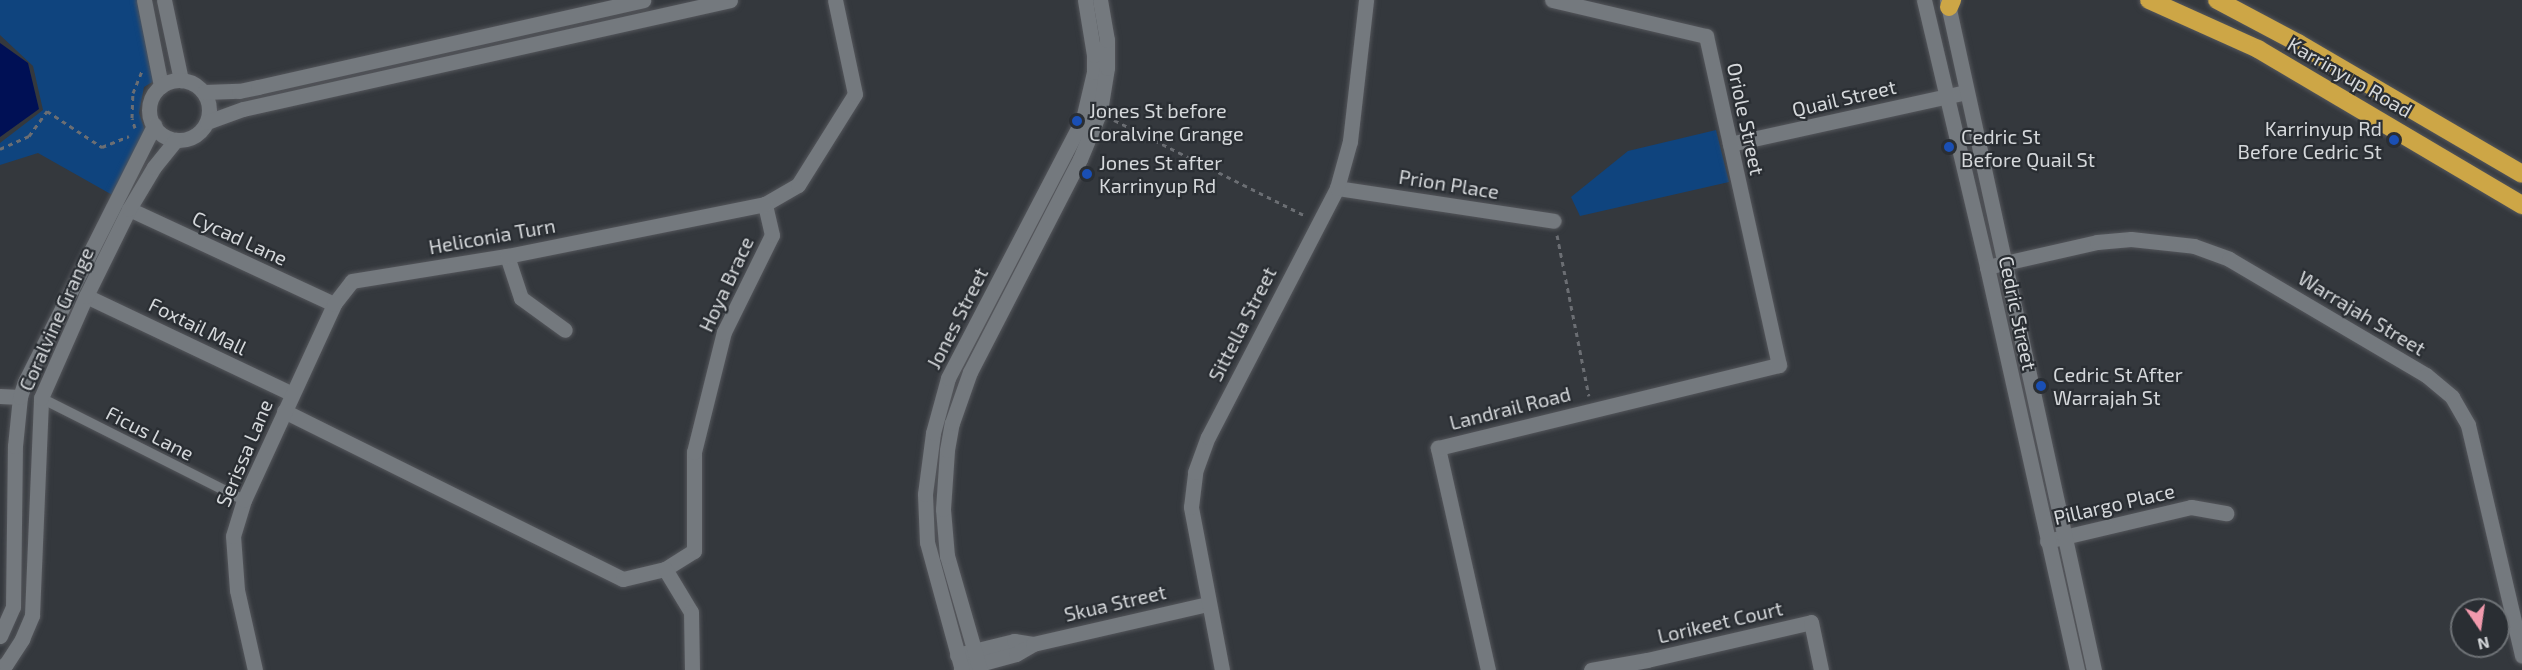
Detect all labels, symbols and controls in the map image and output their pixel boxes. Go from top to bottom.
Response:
street label: Karrinyup Road [2284,32,2416,122]
street label: Oriole Street [1722,61,1770,177]
street label: Quail Street [1789,74,1899,122]
place label: Jones St before Coralvine Grange [1089,98,1244,145]
marker: Jones St before Coralvine Grange [1070,114,1084,128]
place label: Karrinyup Rd Before Cedric St [2238,116,2382,163]
place label: Cedric St Before Quail St [1961,124,2096,171]
marker: Karrinyup Rd Before Cedric St [2387,133,2401,147]
marker: Cedric St Before Quail St [1942,140,1956,154]
place label: Jones St after Karrinyup Rd [1099,150,1222,197]
street label: Prion Place [1397,164,1501,204]
marker: Jones St after Karrinyup Rd [1080,167,1094,181]
street label: Cycad Lane [189,206,291,270]
street label: Heliconia Turn [426,213,558,259]
street label: Hoya Brace [694,233,758,335]
street label: Coralvine Grange [14,243,98,395]
street label: Cedric Street [1994,254,2042,372]
street label: Jones Street [921,263,993,373]
street label: Sittella Street [1203,263,1281,385]
street label: Warrajah Street [2294,266,2430,360]
street label: Foxtail Mall [145,292,251,360]
place label: Cedric St After Warrajah St [2053,362,2183,409]
marker: Cedric St After Warrajah St [2034,379,2048,393]
street label: Landrail Road [1447,381,1573,435]
street label: Serissa Lane [211,396,277,510]
street label: Ficus Lane [102,401,198,465]
street label: Pillargo Place [2051,478,2177,530]
street label: Skua Street [1062,580,1168,626]
street label: Lorikeet Court [1655,596,1785,648]
north arrow [2450,598,2510,658]
text: N [2476,634,2491,655]

